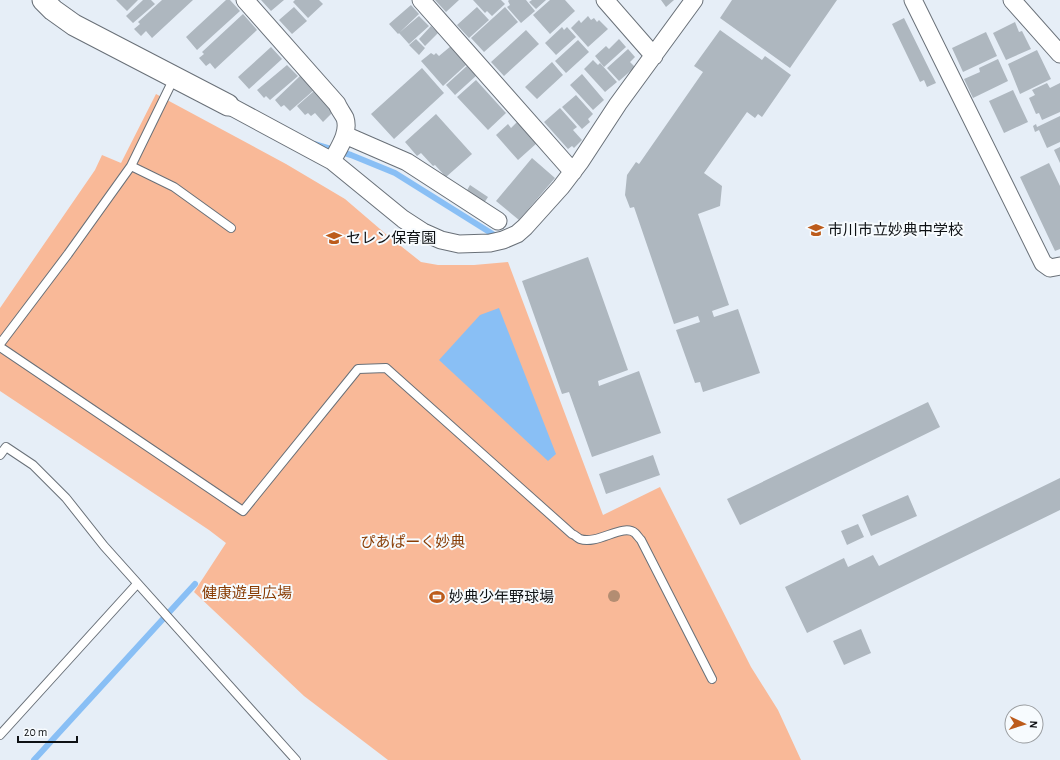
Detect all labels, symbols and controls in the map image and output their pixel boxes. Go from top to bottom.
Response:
school or university icon: 市川市立妙典中学校 [807,221,825,239]
place label: 市川市立妙典中学校 [828,221,963,238]
school or university icon: セレン保育園 [325,229,343,247]
place label: セレン保育園 [346,230,436,246]
park label: ぴあぱーく妙典 [360,533,466,550]
park label: 健康遊具広場 [202,584,292,601]
sports icon: 妙典少年野球場 [428,588,446,606]
place label: 妙典少年野球場 [449,588,554,605]
north arrow [1004,704,1044,744]
scale bar [18,718,77,744]
text: N [1028,720,1039,729]
text: 20 m [24,726,47,738]

